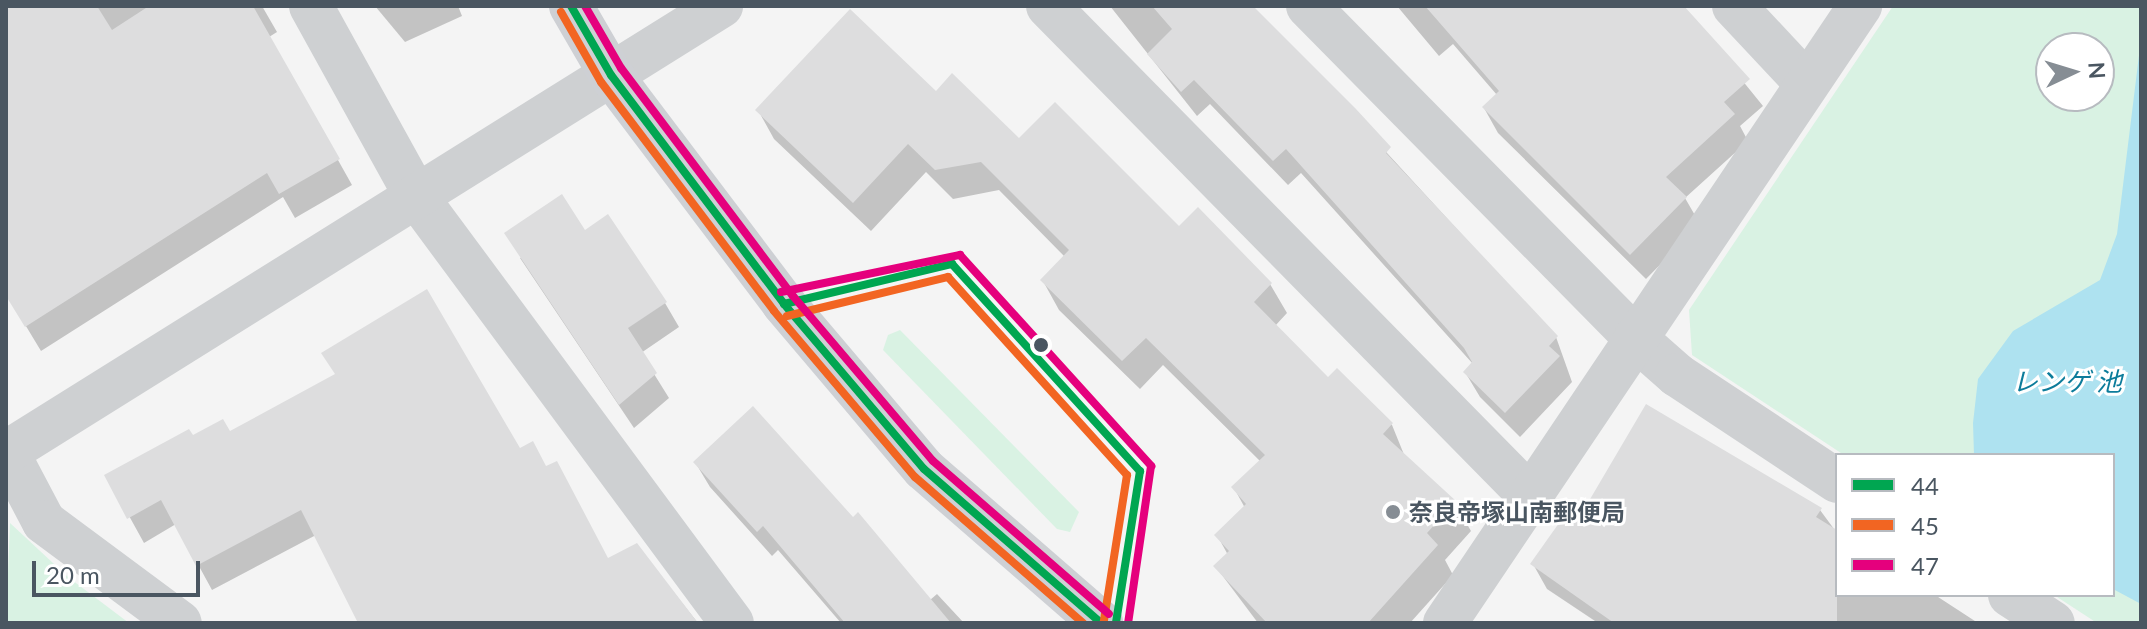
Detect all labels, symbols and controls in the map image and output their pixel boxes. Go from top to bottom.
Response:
north arrow [2035,32,2115,112]
text: N [2083,61,2112,80]
unlabelled marker [1033,337,1049,353]
water label: レンゲ 池 [2012,366,2122,398]
legend [1835,453,2115,597]
text: 44 [1911,471,1939,500]
place label: 奈良帝塚山南郵便局 [1409,498,1625,526]
marker: 奈良帝塚山南郵便局 [1384,503,1402,521]
text: 45 [1911,511,1939,540]
scale bar [36,545,204,595]
text: 47 [1911,551,1939,580]
text: 20 m [46,560,100,589]

